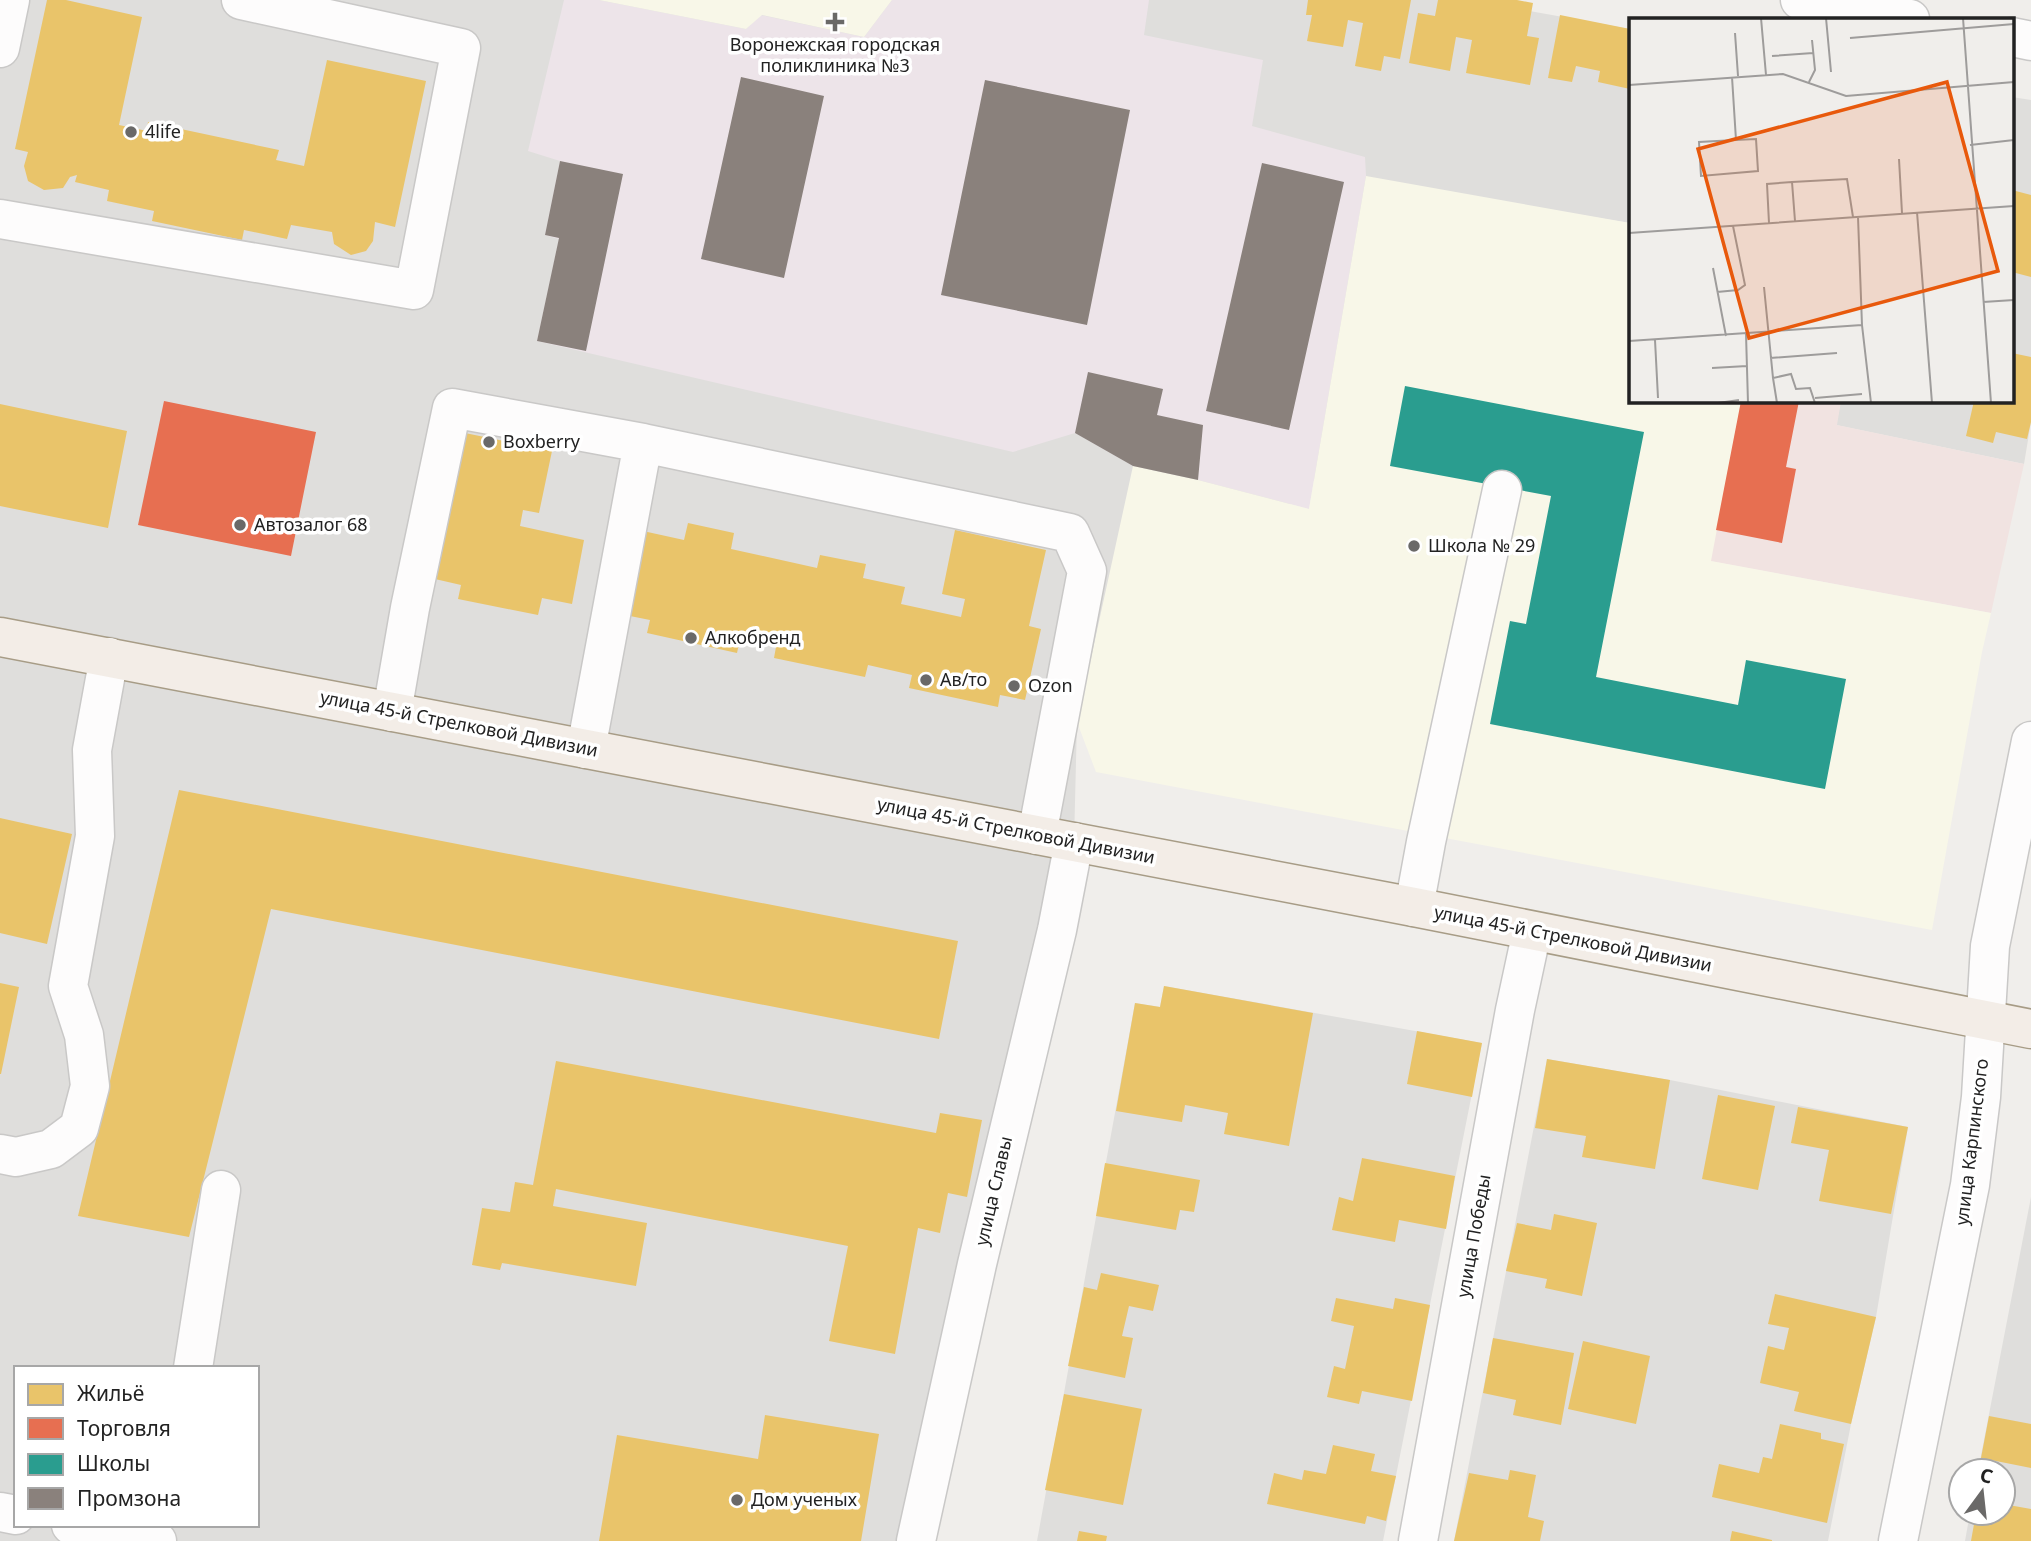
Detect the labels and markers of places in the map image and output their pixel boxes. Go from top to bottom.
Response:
marker: Воронежская городская поликлиника №3 [825,12,845,32]
place label: Воронежская городская поликлиника №3 [730,32,940,77]
place label: 4life [145,119,181,143]
marker: 4life [123,124,139,140]
place label: Boxberry [503,429,581,453]
marker: Boxberry [481,434,497,450]
place label: Автозалог 68 [254,512,368,536]
marker: Автозалог 68 [232,517,248,533]
place label: Школа № 29 [1428,533,1535,557]
marker: Школа № 29 [1406,538,1422,554]
place label: Алкобренд [705,625,801,649]
marker: Алкобренд [683,630,699,646]
place label: Ав/то [940,667,987,691]
marker: Ав/то [918,672,934,688]
place label: Ozon [1028,673,1073,697]
marker: Ozon [1006,678,1022,694]
place label: Дом ученых [751,1487,858,1511]
marker: Дом ученых [729,1492,745,1508]

